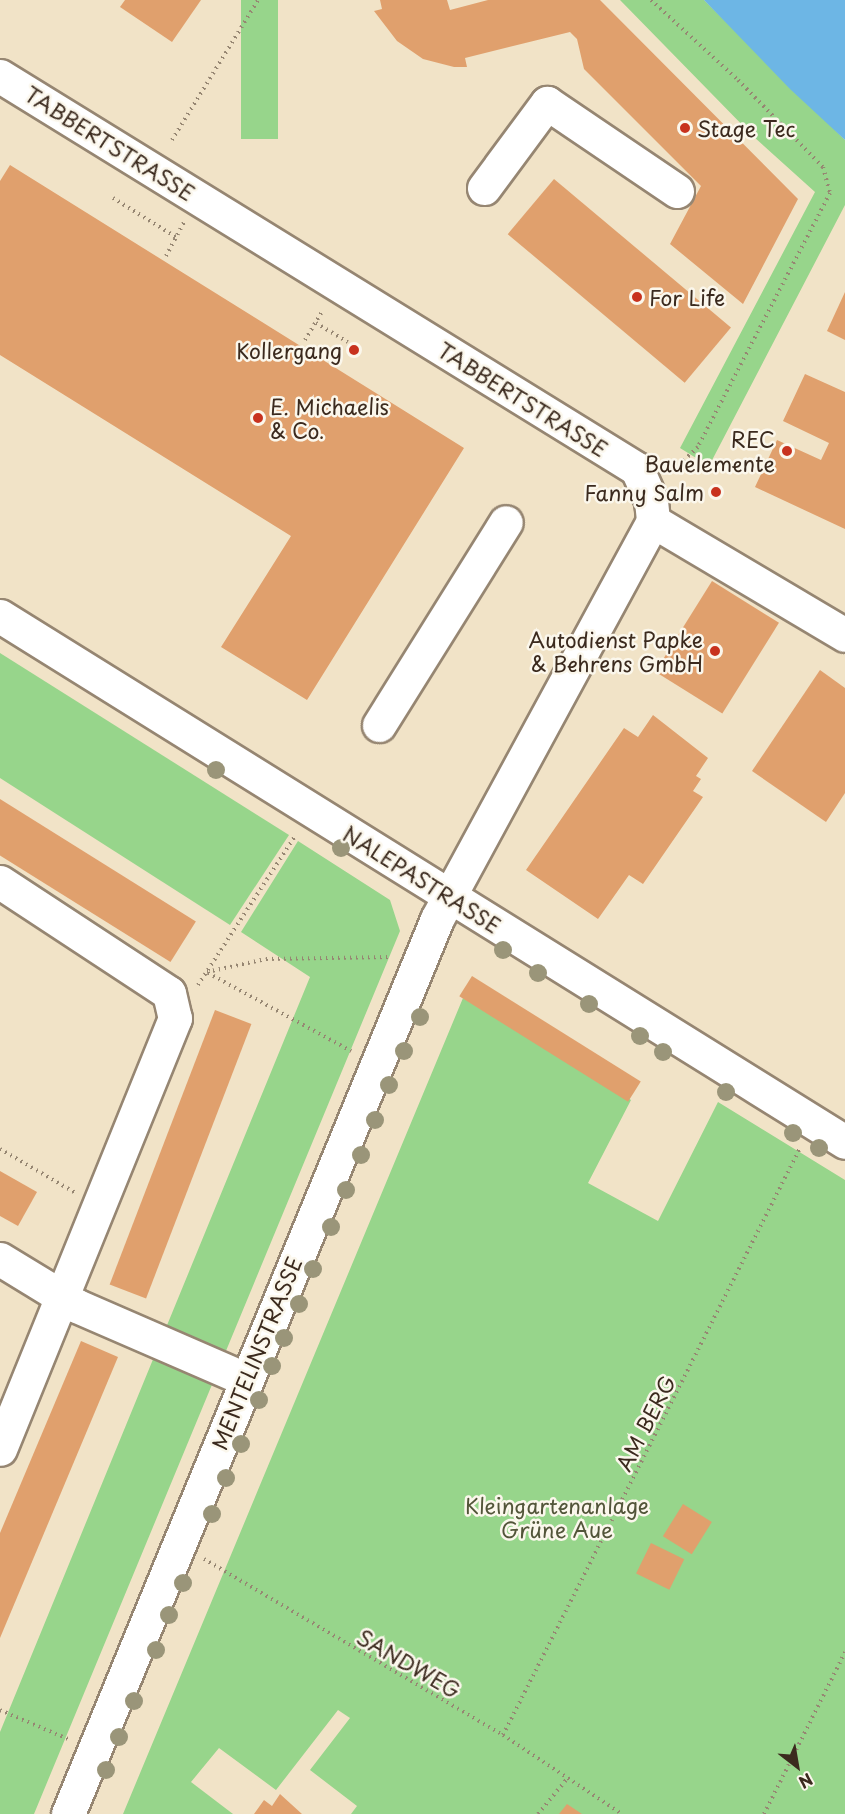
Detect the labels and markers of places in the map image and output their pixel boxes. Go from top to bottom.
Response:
place label: Stage Tec [697,115,795,141]
marker: Stage Tec [678,121,692,135]
place label: For Life [649,284,725,310]
marker: For Life [630,290,644,304]
place label: Kollergang [236,337,342,363]
marker: Kollergang [347,343,361,357]
place label: E. Michaelis & Co. [270,393,388,443]
marker: E. Michaelis & Co. [251,411,265,425]
place label: REC Bauelemente [644,426,775,476]
marker: REC Bauelemente [780,444,794,458]
place label: Fanny Salm [585,479,704,505]
marker: Fanny Salm [709,485,723,499]
place label: Autodienst Papke & Behrens GmbH [529,626,703,676]
marker: Autodienst Papke & Behrens GmbH [708,644,722,658]

